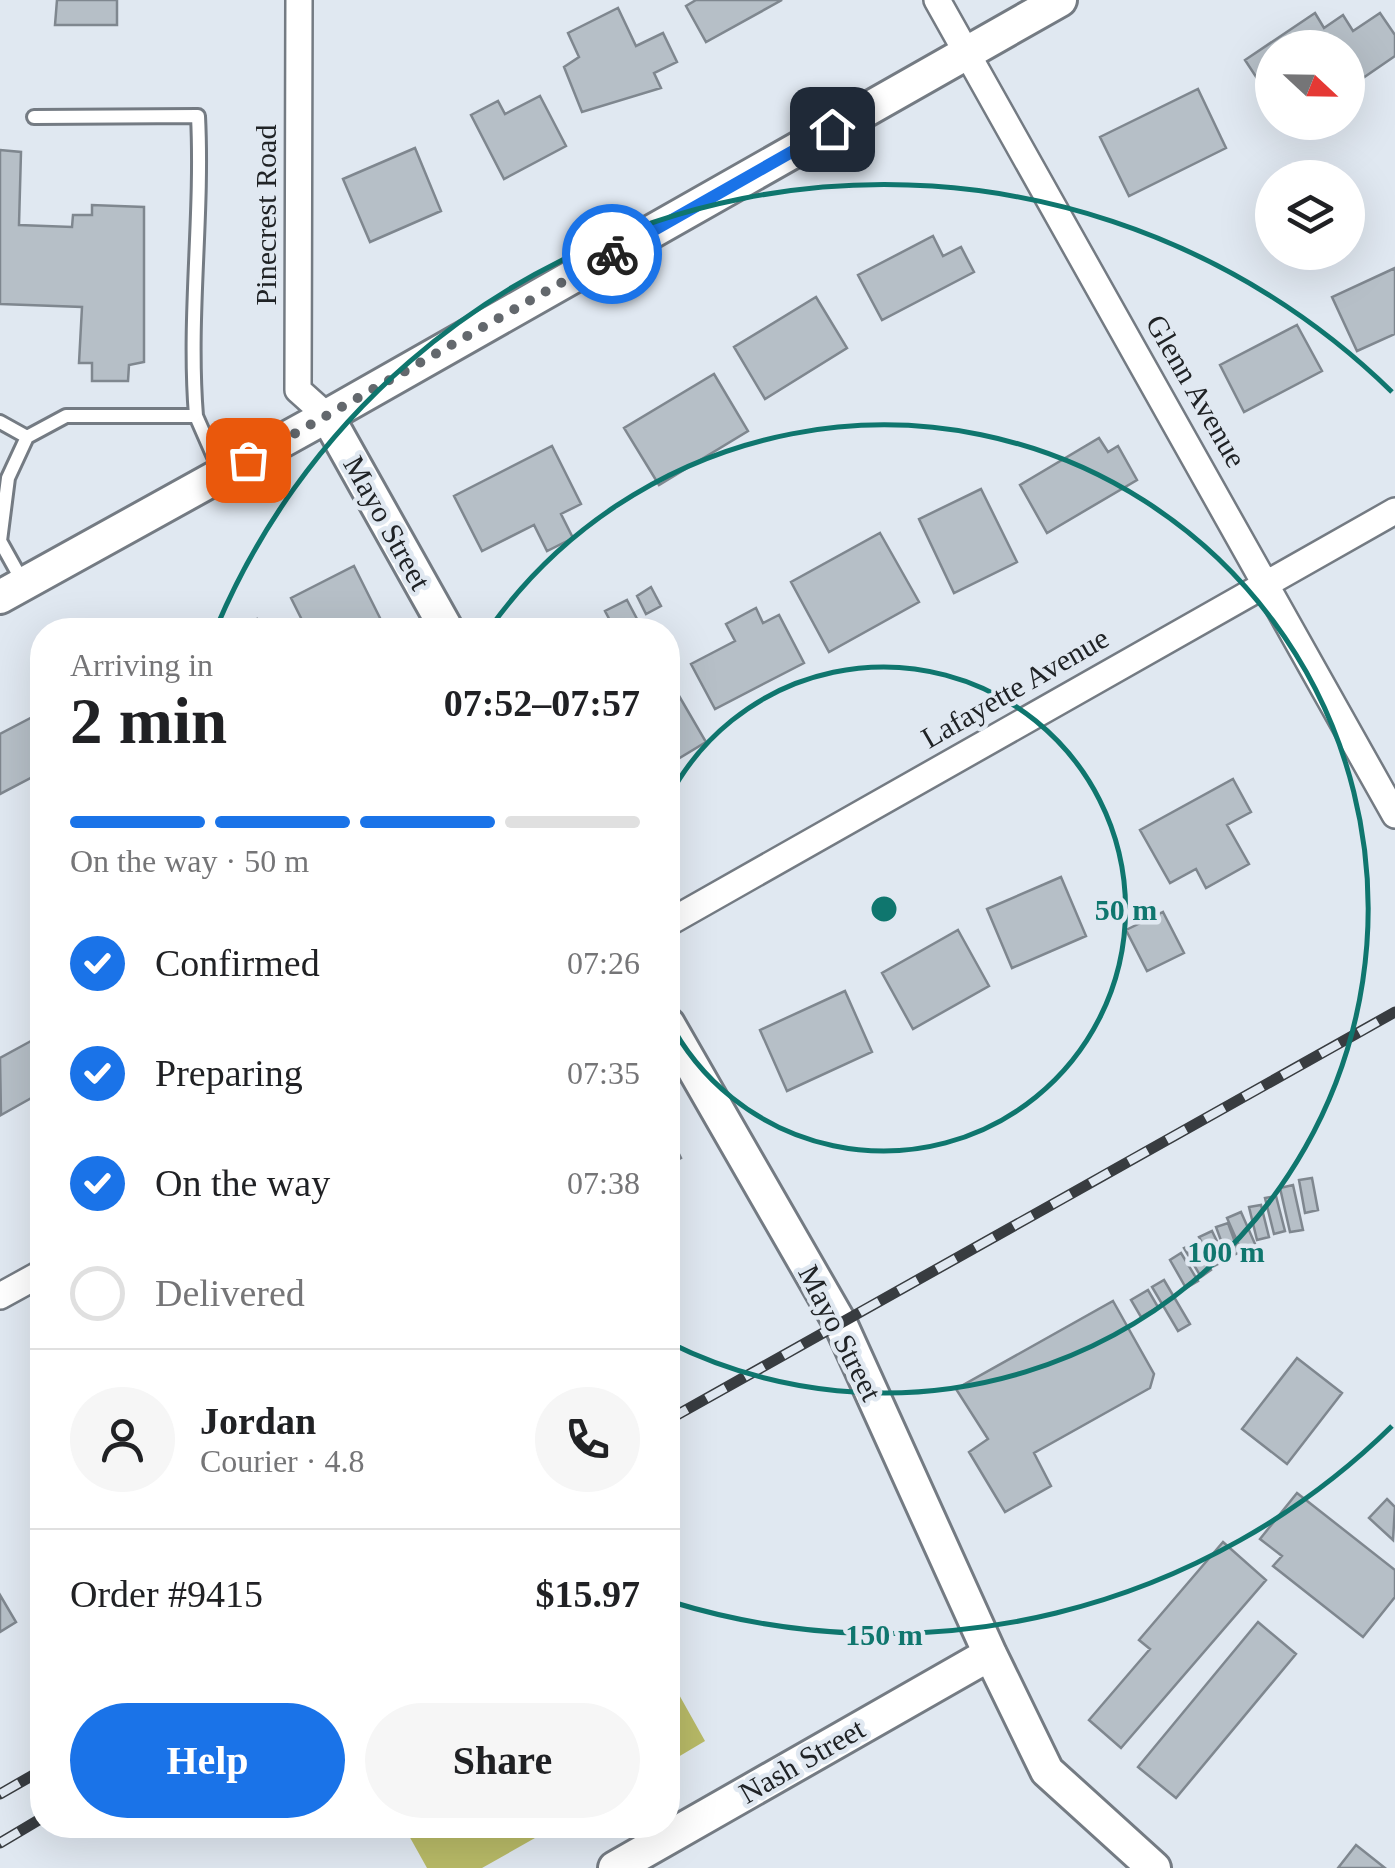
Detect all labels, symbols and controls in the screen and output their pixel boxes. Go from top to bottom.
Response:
north arrow [1255,30,1365,140]
map controls [1255,30,1365,270]
pin [790,87,875,172]
icon: home [805,102,860,157]
street label: Pinecrest Road [249,125,282,305]
button: layers [1255,160,1365,270]
courier [562,204,662,304]
icon: bike [585,227,640,282]
street label: Glenn Avenue [1140,309,1253,473]
pin [206,418,291,503]
icon: bag [221,433,276,488]
street label: Mayo Street [337,450,438,596]
street label: Lafayette Avenue [915,621,1114,754]
text: Arriving in [70,647,213,683]
text: 07:52–07:57 [444,682,640,724]
text: 2 min [70,685,227,757]
text: On the way · 50 m [70,843,309,879]
centre of rings [866,891,902,927]
text: 50 m [1095,893,1157,926]
icon: check [70,936,125,991]
text: Confirmed [155,942,320,984]
text: 07:26 [567,945,640,981]
icon: check [70,1046,125,1101]
text: Preparing [155,1052,303,1094]
text: 07:35 [567,1055,640,1091]
icon: check [70,1156,125,1211]
text: On the way [155,1162,330,1204]
text: 07:38 [567,1165,640,1201]
text: 100 m [1187,1235,1265,1268]
street label: Mayo Street [792,1260,889,1407]
text: Delivered [155,1272,305,1314]
button: person [70,1387,175,1492]
button: phone [535,1387,640,1492]
text: Jordan [200,1400,316,1442]
text: Courier · 4.8 [200,1443,364,1479]
text: Order #9415 [70,1573,263,1615]
text: $15.97 [536,1573,640,1615]
text: 150 m [845,1618,923,1651]
button: Help [70,1703,345,1818]
button: Share [365,1703,640,1818]
street label: Nash Street [733,1711,871,1810]

